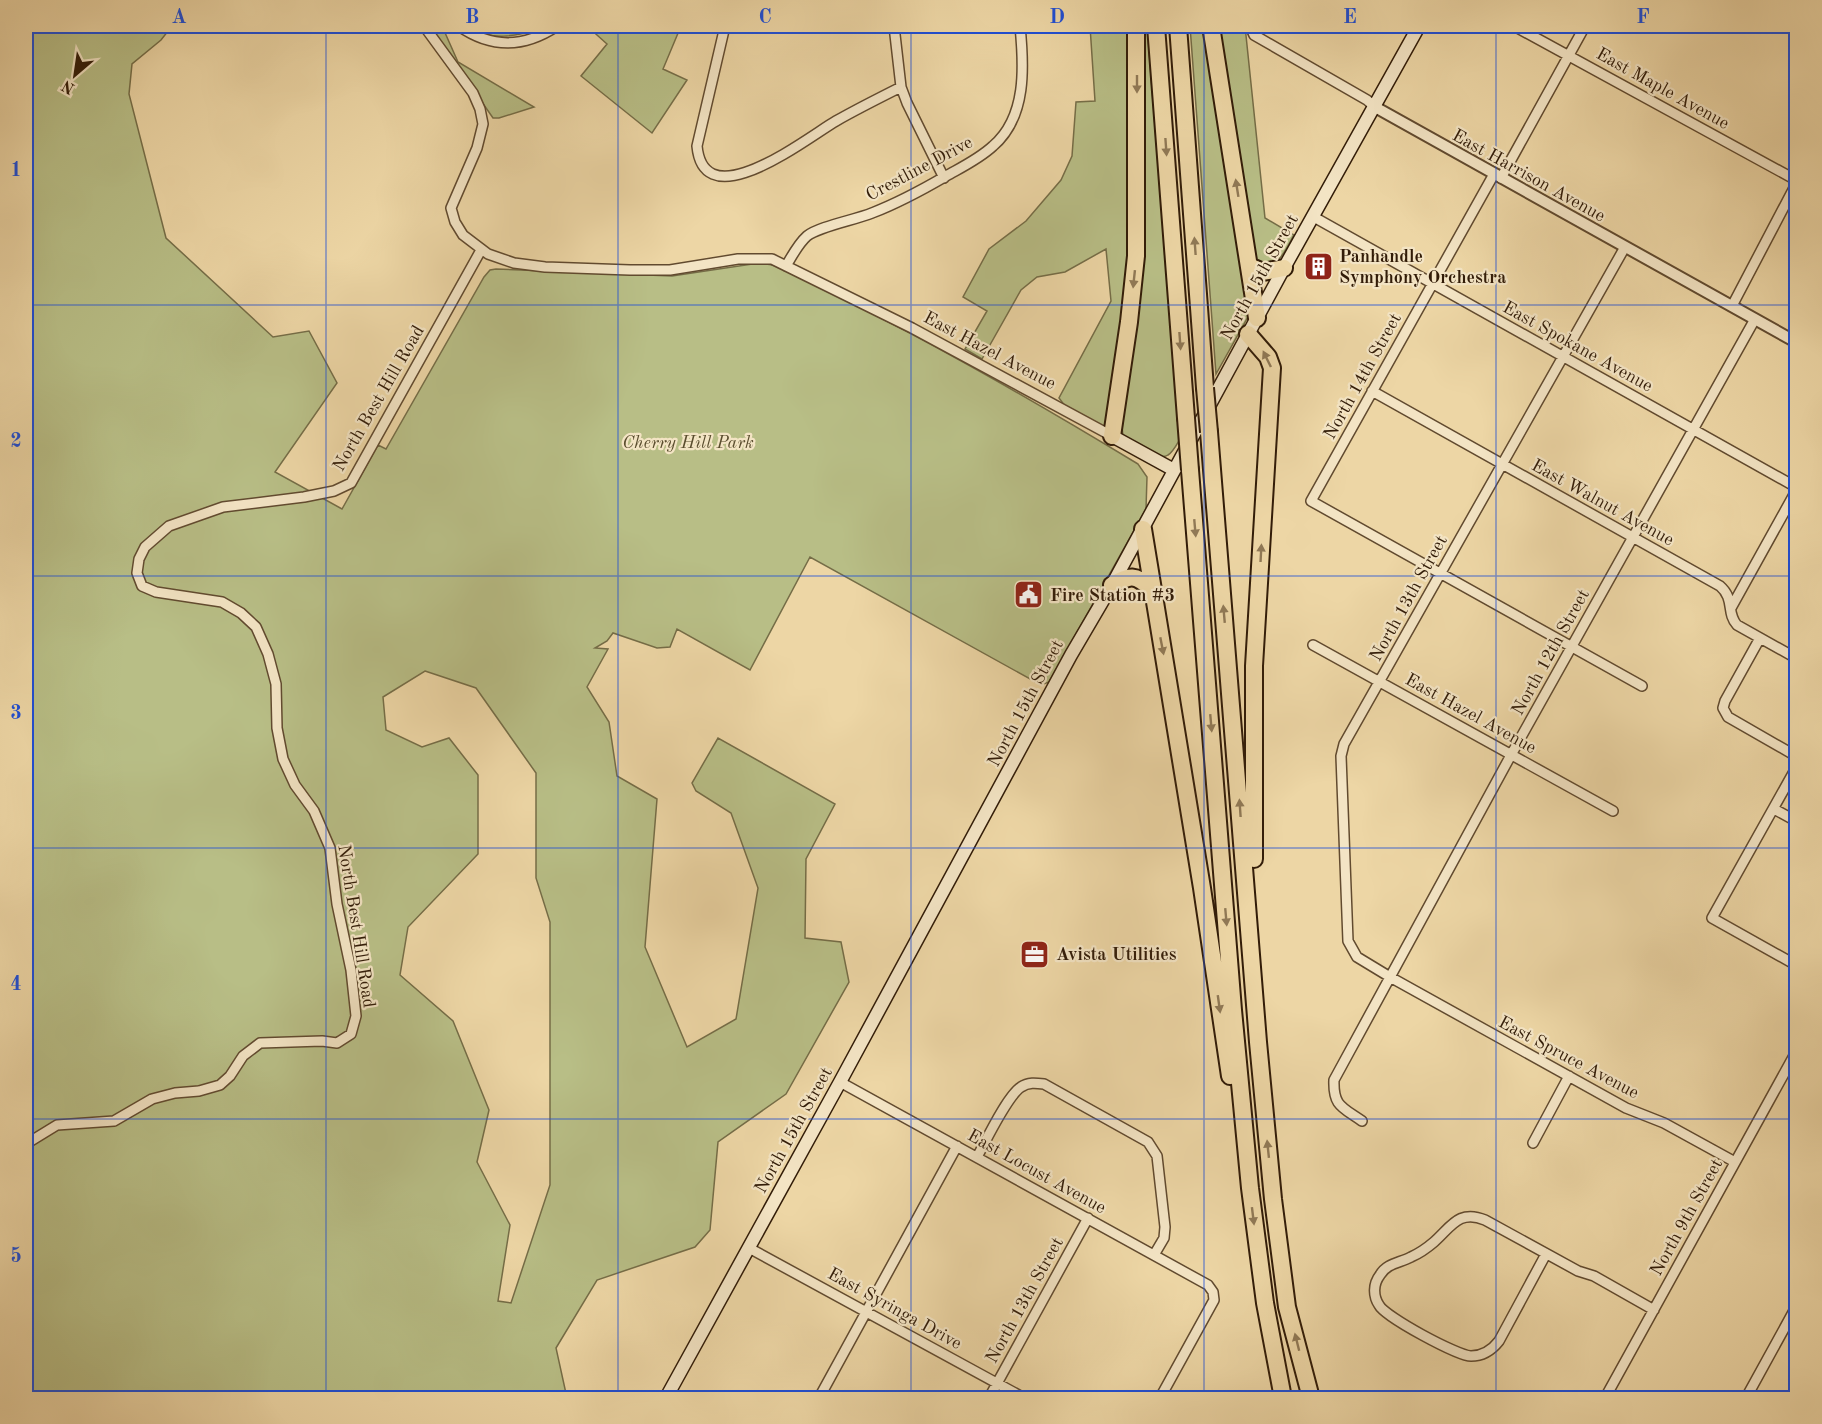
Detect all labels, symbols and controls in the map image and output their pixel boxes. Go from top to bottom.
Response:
text: A [171,8,187,28]
text: B [465,8,479,28]
text: C [758,8,772,28]
text: D [1049,8,1065,28]
text: E [1343,8,1357,28]
text: F [1636,8,1650,28]
north arrow [45,45,105,105]
street label: East Maple Avenue [1593,45,1732,133]
one-way arrow [1132,74,1142,93]
text: N [59,76,78,96]
street label: East Harrison Avenue [1449,126,1608,225]
street label: Crestline Drive [863,133,976,204]
one-way arrow [1161,137,1170,156]
text: 1 [10,161,22,181]
one-way arrow [1232,178,1241,197]
street label: North 15th Street [1218,211,1302,344]
one-way arrow [1190,236,1199,255]
place label: Panhandle Symphony Orchestra [1339,248,1506,287]
building icon: Panhandle Symphony Orchestra [1302,250,1334,282]
one-way arrow [1129,269,1139,288]
street label: East Spokane Avenue [1500,298,1655,396]
street label: East Hazel Avenue [920,308,1059,393]
street label: North 14th Street [1321,310,1405,443]
street label: North Best Hill Road [330,323,428,474]
one-way arrow [1176,332,1185,351]
one-way arrow [1263,351,1272,368]
text: 2 [10,432,22,452]
park label: Cherry Hill Park [622,434,754,452]
street label: East Walnut Avenue [1528,456,1677,549]
one-way arrow [1190,519,1200,538]
street label: North 13th Street [1367,532,1451,665]
one-way arrow [1256,543,1265,562]
public building icon: Fire Station #3 [1013,579,1045,611]
street label: North 12th Street [1509,586,1593,719]
place label: Fire Station #3 [1050,587,1175,605]
one-way arrow [1219,604,1229,623]
one-way arrow [1158,636,1167,655]
street label: North 15th Street [985,637,1067,770]
street label: East Hazel Avenue [1402,670,1539,757]
text: 3 [10,704,22,724]
one-way arrow [1206,713,1215,732]
one-way arrow [1235,799,1245,818]
street label: North Best Hill Road [334,843,378,1009]
one-way arrow [1221,908,1231,927]
office icon: Avista Utilities [1019,938,1051,970]
place label: Avista Utilities [1056,946,1177,964]
text: 4 [10,975,22,995]
one-way arrow [1215,995,1224,1014]
street label: East Spruce Avenue [1495,1013,1642,1103]
street label: North 15th Street [752,1064,836,1197]
street label: East Locust Avenue [964,1126,1109,1217]
one-way arrow [1263,1140,1273,1159]
street label: North 9th Street [1647,1156,1726,1279]
one-way arrow [1249,1206,1258,1225]
street label: North 13th Street [983,1234,1067,1367]
text: 5 [10,1246,22,1267]
street label: East Syringa Drive [825,1265,964,1353]
one-way arrow [1291,1333,1301,1351]

